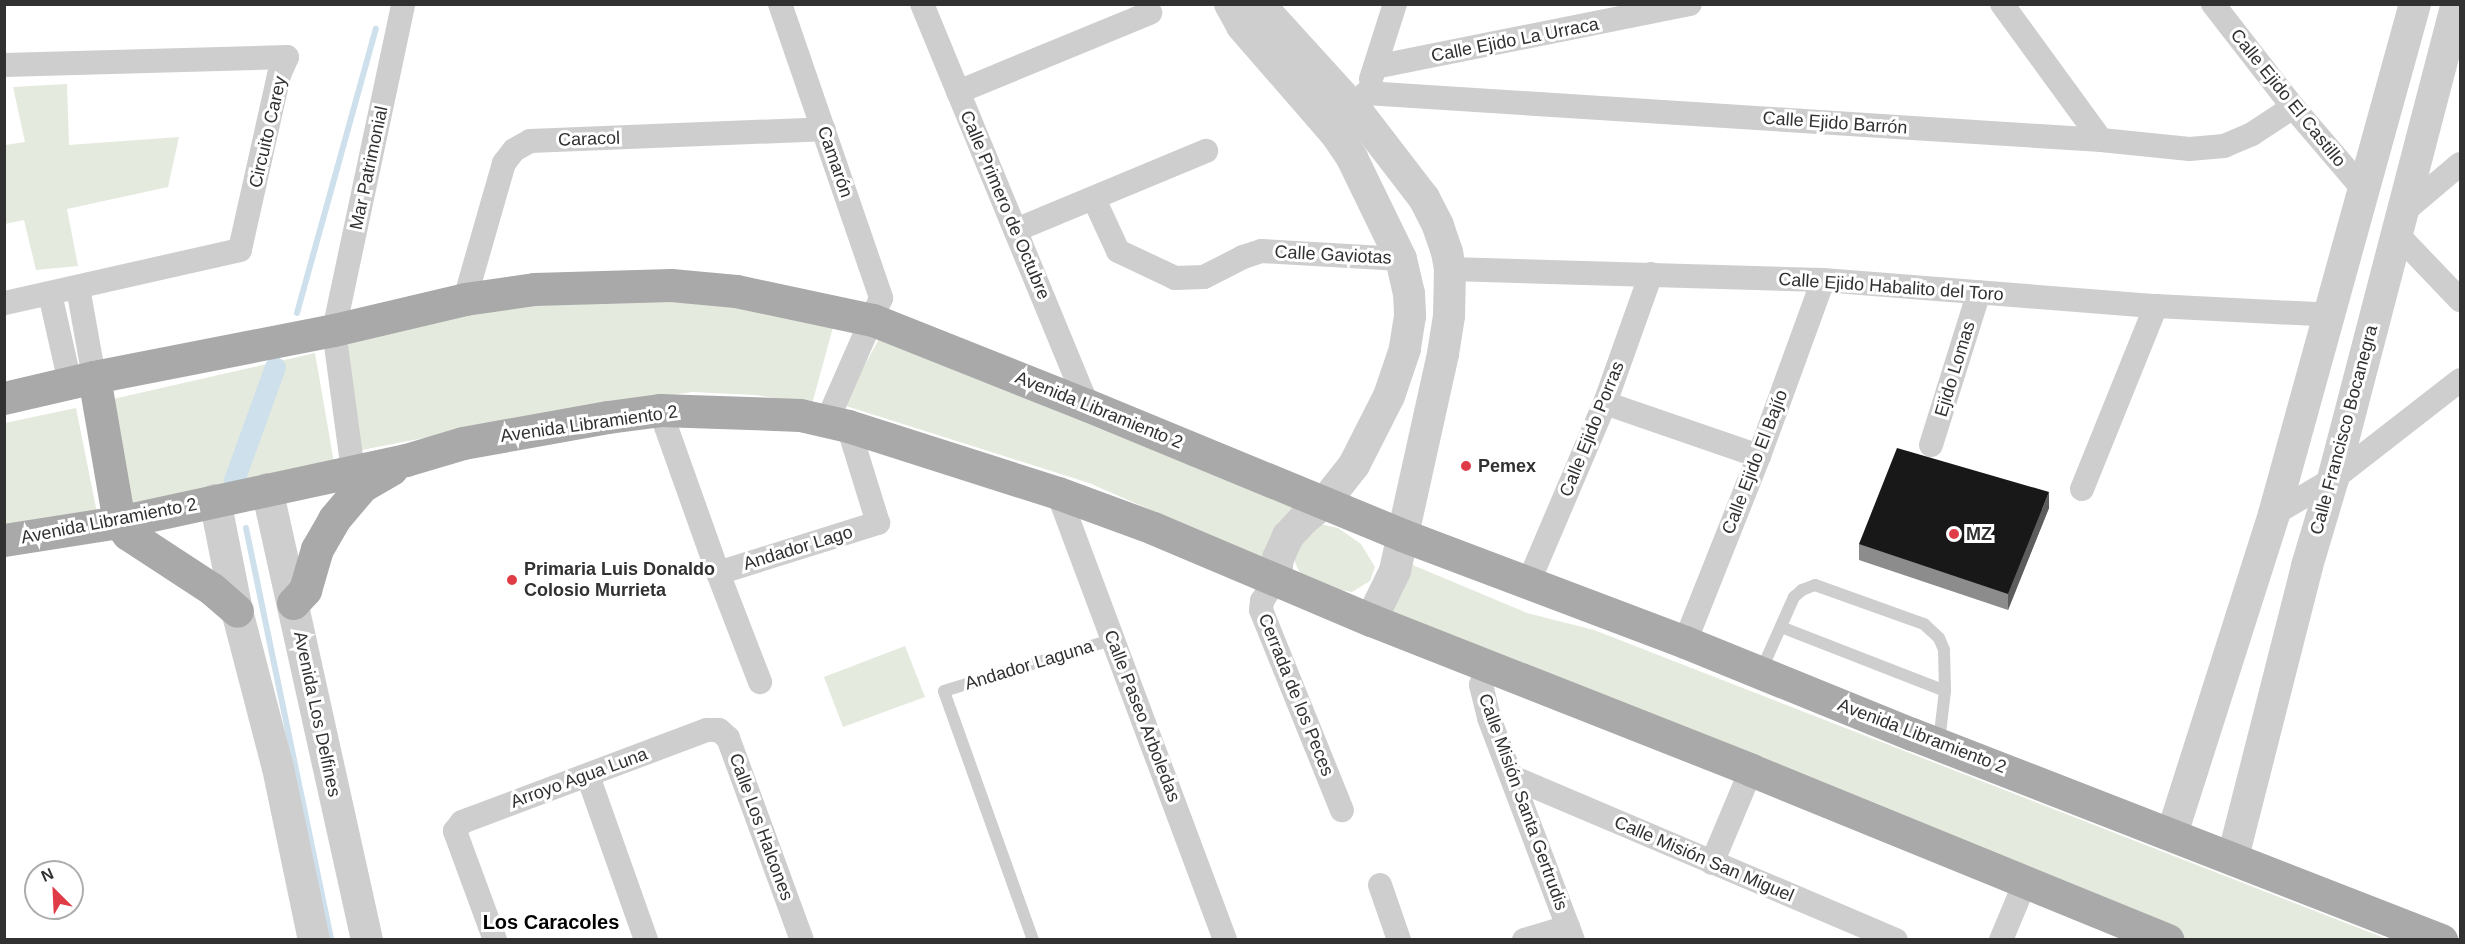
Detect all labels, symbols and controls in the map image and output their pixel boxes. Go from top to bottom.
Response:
street label: Calle Ejido La Urraca [1429,13,1601,67]
street label: Calle Ejido El Castillo [2226,25,2350,171]
street label: Circuito Carey [245,74,291,190]
street label: Mar Patrimonial [345,104,393,232]
street label: Calle Primero de Octubre [955,107,1055,303]
street label: Calle Ejido Barrón [1762,107,1908,139]
street label: Camarón [813,123,857,201]
street label: Caracol [558,127,620,151]
street label: Calle Gaviotas [1274,241,1392,269]
street label: Calle Ejido Habalito del Toro [1777,268,2005,306]
street label: Ejido Lomas [1930,318,1980,420]
street label: Calle Francisco Bocanegra [2306,323,2382,537]
street label: Calle Ejido Porras [1555,358,1629,500]
street label: Avenida Libramiento 2 [1012,366,1186,454]
street label: Calle Ejido El Bajío [1717,387,1793,537]
street label: Avenida Libramiento 2 [499,401,679,447]
place label: Pemex [1478,455,1536,477]
marker: Pemex [1459,459,1473,473]
street label: Avenida Libramiento 2 [19,493,199,549]
street label: Andador Lago [741,521,855,575]
place label: MZ [1966,523,1992,545]
marker: MZ [1947,527,1961,541]
place label: Primaria Luis Donaldo Colosio Murrieta [524,559,715,602]
marker: Primaria Luis Donaldo Colosio Murrieta [505,573,519,587]
street label: Cerrada de los Peces [1254,611,1338,779]
street label: Calle Paseo Arboledas [1099,627,1185,805]
street label: Avenida Los Delfines [289,629,345,799]
street label: Andador Laguna [962,635,1096,695]
street label: Calle Misión Santa Gertrudis [1474,691,1572,913]
street label: Avenida Libramiento 2 [1835,694,2009,778]
street label: Arroyo Agua Luna [507,743,651,813]
street label: Calle Los Halcones [724,750,798,904]
street label: Calle Misión San Miguel [1611,811,1797,907]
north arrow [24,860,84,920]
text: N [39,865,56,885]
district label: Los Caracoles [483,910,619,934]

